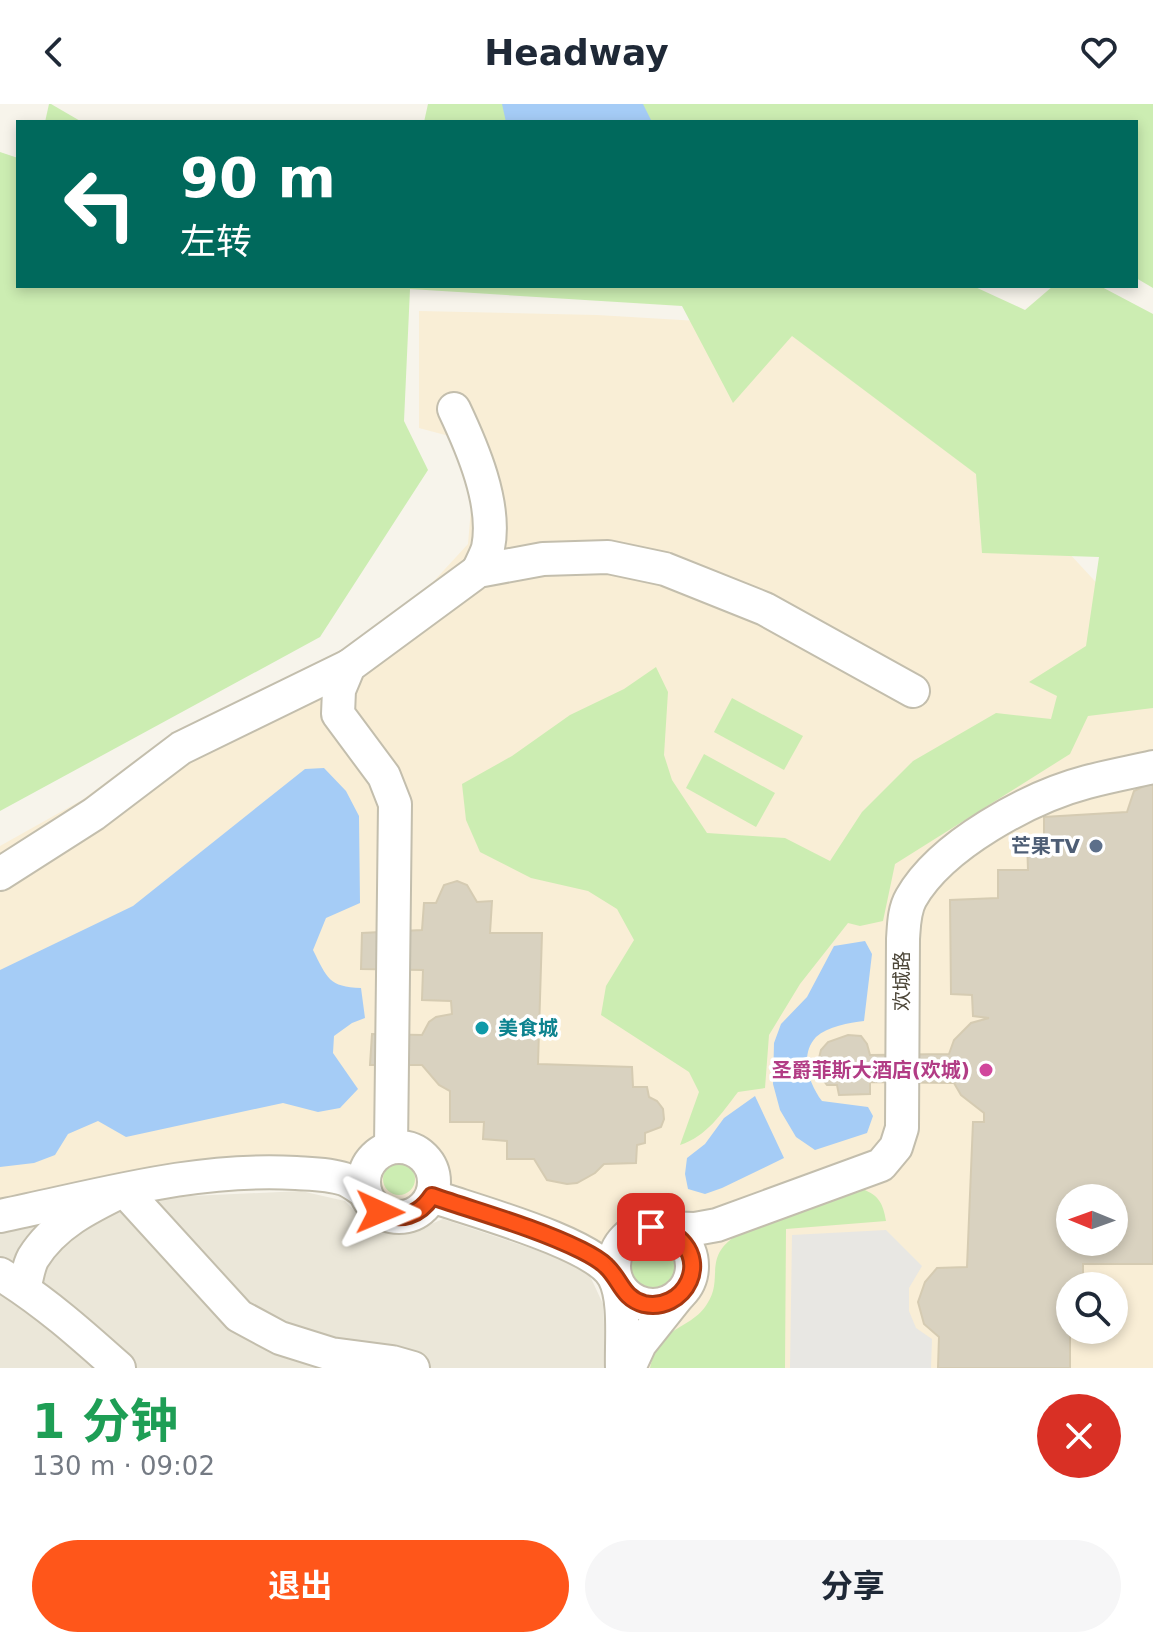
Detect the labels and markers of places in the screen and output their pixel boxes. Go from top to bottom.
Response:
place label: 芒果TV [1011,834,1081,858]
marker: 芒果TV [1087,837,1105,855]
place label: 美食城 [498,1016,558,1040]
marker: 美食城 [473,1019,491,1037]
place label: 圣爵菲斯大酒店(欢城) [772,1058,970,1082]
marker: 圣爵菲斯大酒店(欢城) [977,1061,995,1079]
pin [617,1193,685,1261]

